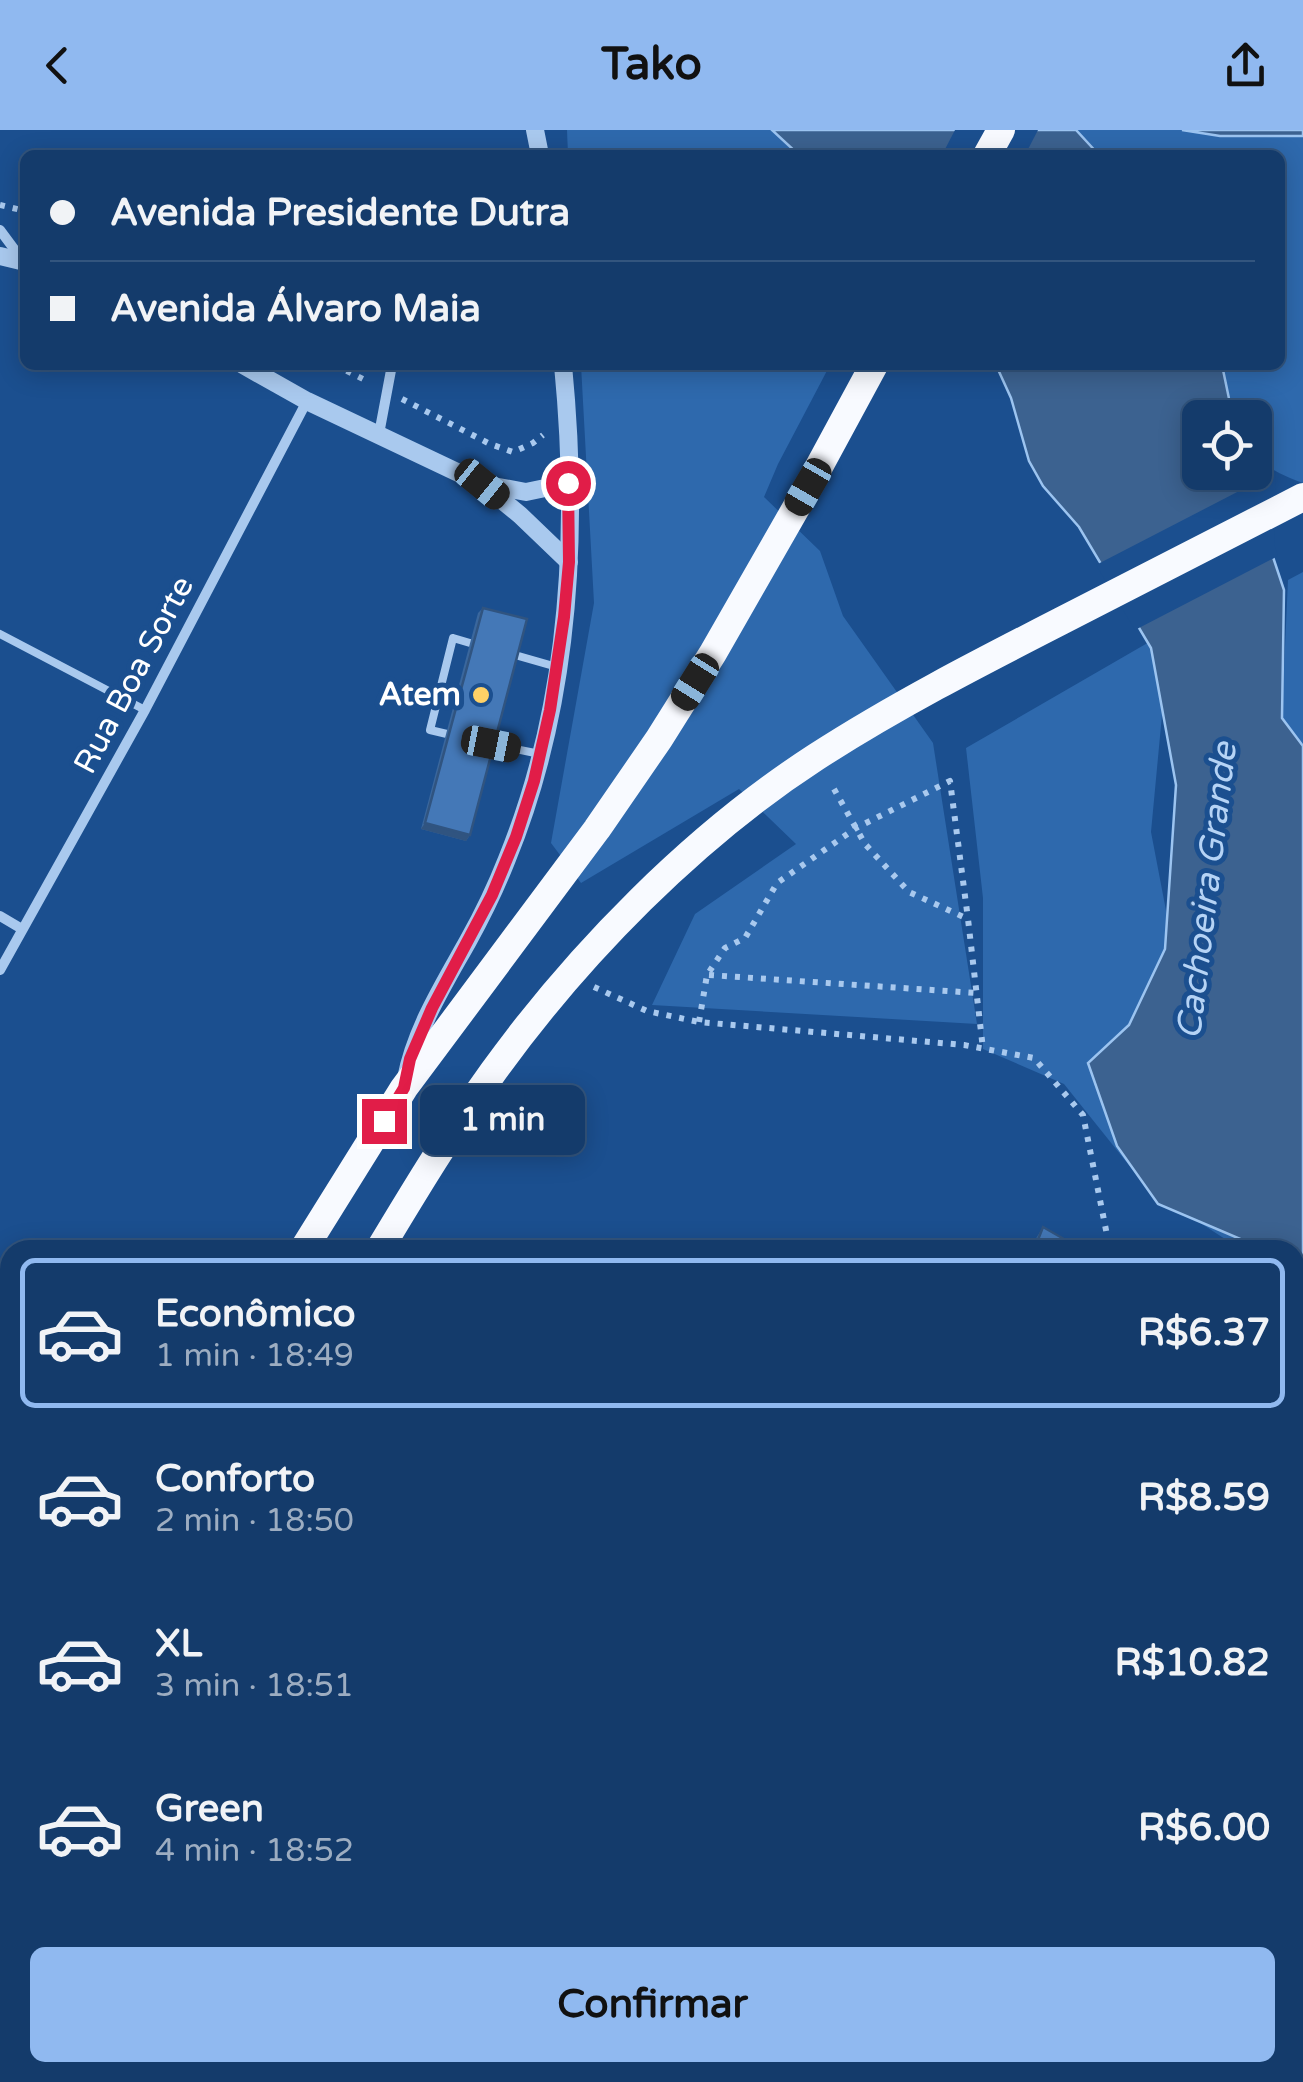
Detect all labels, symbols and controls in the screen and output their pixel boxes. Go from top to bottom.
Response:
icon: back [30,38,85,93]
text: Tako [601,38,702,92]
icon: share [1218,38,1273,93]
text: Avenida Presidente Dutra [110,190,570,236]
text: Avenida Álvaro Maia [110,286,481,332]
map controls [1182,400,1272,490]
button: locate [1182,400,1272,490]
car [449,453,515,515]
car [780,454,836,520]
route start [546,461,591,506]
street label: Rua Boa Sorte [66,570,202,780]
car [666,649,724,715]
place label: Atem [378,676,461,714]
marker: Atem [470,684,492,706]
car [459,724,523,764]
water label: Cachoeira Grande [1168,738,1246,1042]
callout: 1 min [419,1086,584,1156]
route end [362,1099,407,1144]
text: 1 min [460,1101,545,1139]
icon: car [35,1288,125,1378]
text: Econômico [155,1291,356,1337]
text: R$6.37 [1138,1310,1270,1356]
text: 1 min · 18:49 [155,1337,354,1375]
icon: car [35,1453,125,1543]
text: Conforto [155,1456,315,1502]
text: R$8.59 [1138,1475,1270,1521]
text: 2 min · 18:50 [155,1502,354,1540]
icon: car [35,1618,125,1708]
text: XL [155,1621,202,1667]
text: R$10.82 [1114,1640,1270,1686]
text: 3 min · 18:51 [155,1667,354,1705]
icon: car [35,1783,125,1873]
text: Green [155,1786,264,1832]
text: R$6.00 [1138,1805,1270,1851]
text: 4 min · 18:52 [155,1832,354,1870]
button: Confirmar [30,1947,1275,2062]

